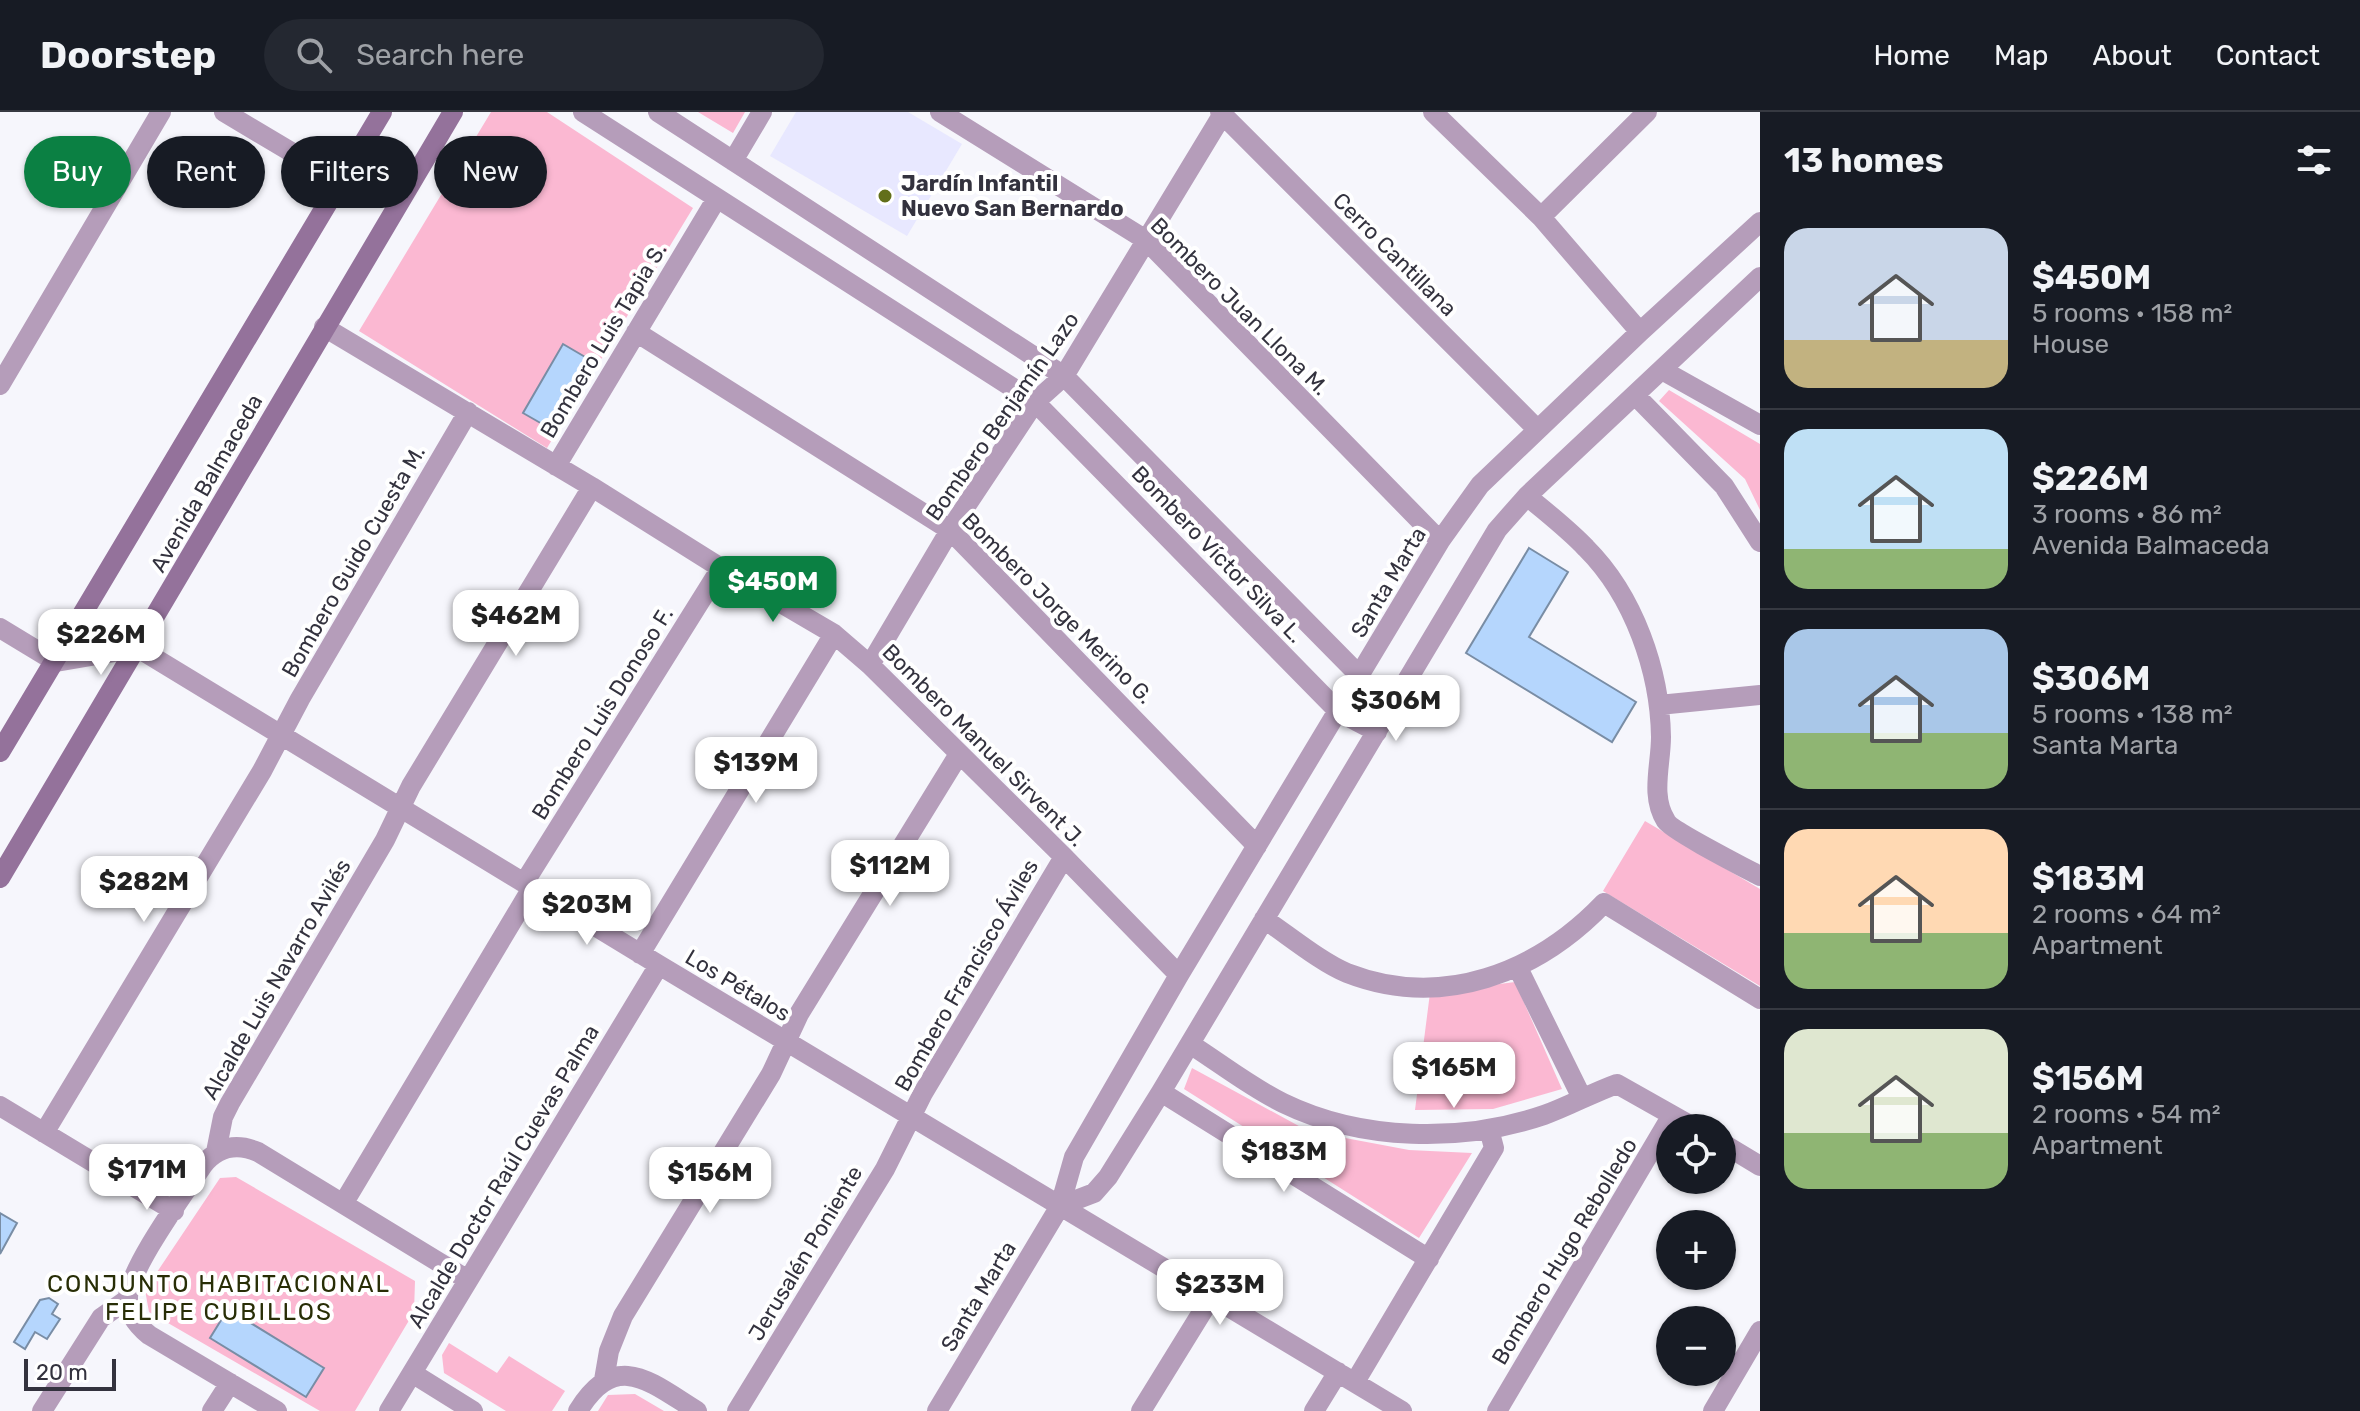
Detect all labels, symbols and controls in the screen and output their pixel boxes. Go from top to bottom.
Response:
search box [264,19,824,91]
text: Doorstep [40,32,216,78]
icon: search [292,33,336,77]
text: Search here [356,37,524,73]
text: Home [1873,39,1950,72]
text: Map [1994,39,2048,72]
text: About [2092,39,2172,72]
text: Contact [2216,39,2320,72]
chip: Buy [24,136,131,208]
chip: Rent [147,136,265,208]
chip: Filters [281,136,418,208]
chip: New [434,136,547,208]
icon: filters [2292,138,2336,182]
text: 13 homes [1784,140,1944,181]
place label: Jardín Infantil Nuevo San Bernardo [901,170,1124,222]
marker: Jardín Infantil Nuevo San Bernardo [876,187,894,205]
street label: Cerro Cantillana [1327,187,1462,322]
street label: Bombero Juan Llona M. [1145,212,1334,401]
street label: Bombero Luis Tapia S. [534,238,672,443]
text: $450M [2032,257,2151,298]
icon: home [1848,260,1944,356]
text: 5 rooms · 158 m² [2032,298,2232,329]
street label: Bombero Benjamín Lazo [920,307,1085,526]
text: House [2032,329,2109,360]
street label: Avenida Balmaceda [144,389,268,577]
street label: Bombero Guido Cuesta M. [276,440,431,682]
text: $226M [2032,458,2149,499]
street label: Bombero Víctor Silva L. [1126,460,1309,649]
icon: home [1848,461,1944,557]
text: 3 rooms · 86 m² [2032,499,2222,530]
street label: Bombero Jorge Merino G. [957,507,1159,709]
street label: Santa Marta [1345,522,1432,642]
text: Avenida Balmaceda [2032,530,2270,561]
pin: $450M [717,556,829,624]
text: $450M [727,566,819,597]
pin: $462M [460,590,572,658]
text: $462M [471,600,561,631]
street label: Bombero Luis Donoso F. [526,602,679,825]
pin: $226M [45,609,157,677]
text: $226M [56,619,146,650]
street label: Bombero Manuel Sirvent J. [877,638,1091,852]
text: $306M [2032,658,2151,699]
icon: home [1848,661,1944,757]
pin: $306M [1340,675,1452,743]
text: $306M [1351,685,1441,716]
text: 5 rooms · 138 m² [2032,699,2233,730]
text: Santa Marta [2032,730,2178,761]
pin: $139M [700,737,812,805]
text: $139M [713,747,799,778]
pin: $112M [834,840,946,908]
text: $112M [849,850,931,881]
street label: Alcalde Luis Navarro Avilés [196,854,356,1104]
street label: Bombero Francisco Áviles [889,854,1044,1096]
pin: $282M [88,856,200,924]
text: $183M [2032,858,2145,899]
icon: home [1848,861,1944,957]
text: $282M [99,866,189,897]
pin: $203M [531,879,643,947]
text: $203M [542,889,632,920]
text: 2 rooms · 64 m² [2032,899,2221,930]
text: Apartment [2032,930,2163,961]
street label: Los Pétalos [680,944,795,1027]
street label: Alcalde Doctor Raúl Cuevas Palma [402,1020,605,1333]
pin: $165M [1398,1042,1510,1110]
text: $165M [1411,1052,1497,1083]
text: $156M [2032,1058,2144,1099]
icon: home [1848,1061,1944,1157]
text: 2 rooms · 54 m² [2032,1099,2221,1130]
map controls [1656,1114,1736,1386]
button: locate [1656,1114,1736,1194]
pin: $183M [1228,1126,1340,1194]
text: Apartment [2032,1130,2163,1161]
street label: Bombero Hugo Rebolledo [1486,1133,1643,1369]
text: $183M [1241,1136,1327,1167]
pin: $171M [91,1144,203,1212]
pin: $156M [654,1147,766,1215]
text: $171M [107,1154,187,1185]
text: $156M [667,1157,753,1188]
street label: Jerusalén Poniente [743,1161,868,1346]
button: + [1656,1210,1736,1290]
street label: Santa Marta [935,1236,1022,1356]
pin: $233M [1164,1259,1276,1327]
text: $233M [1175,1269,1265,1300]
district label: CONJUNTO HABITACIONAL FELIPE CUBILLOS [47,1270,391,1326]
button: − [1656,1306,1736,1386]
scale bar [24,1355,116,1391]
text: 20 m [36,1359,88,1386]

